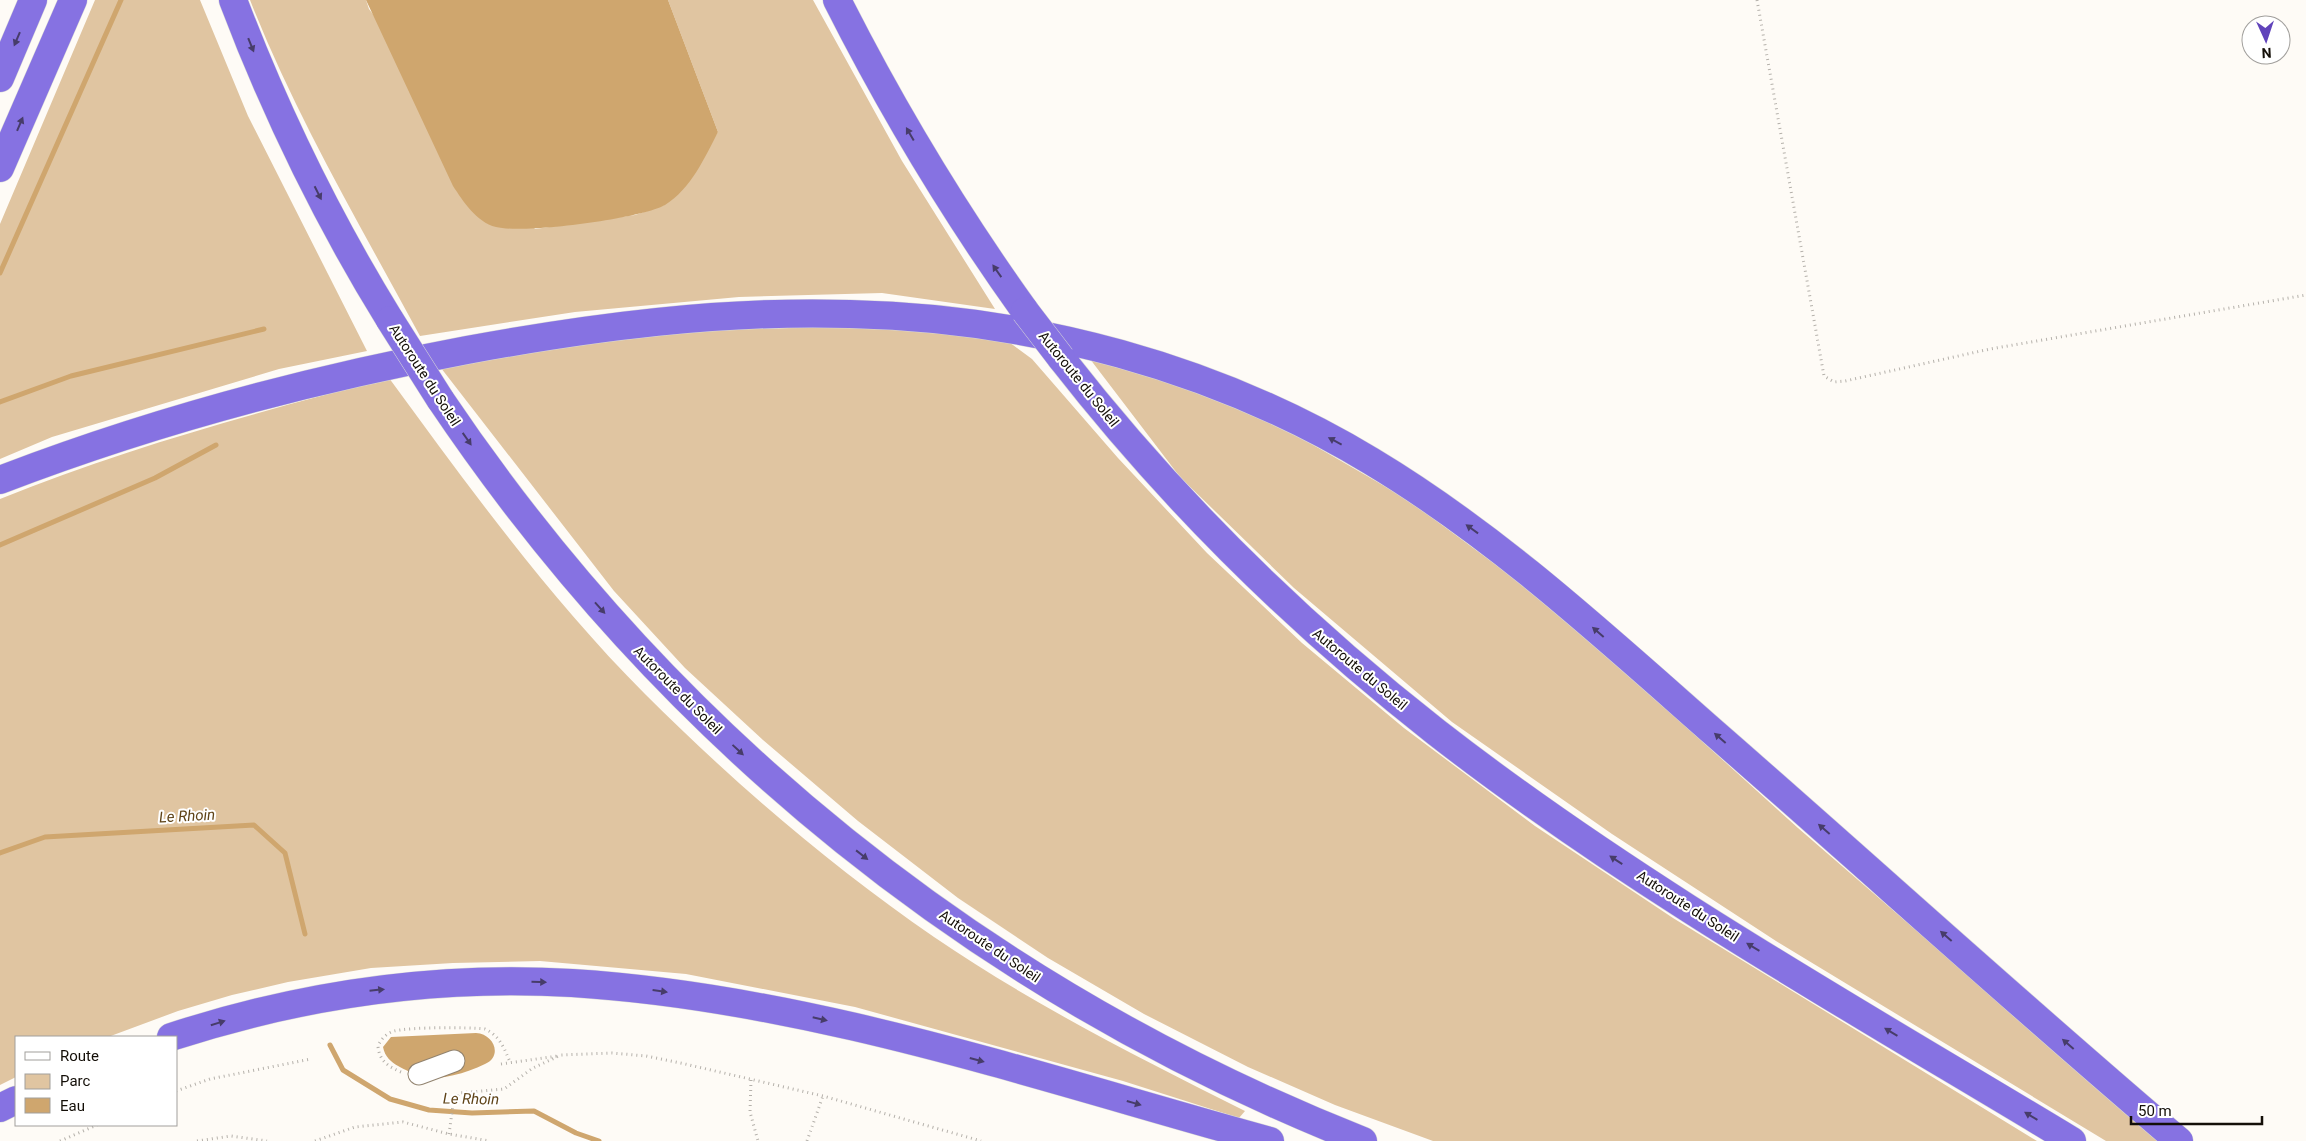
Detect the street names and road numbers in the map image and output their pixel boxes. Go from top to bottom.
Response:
street label: Autoroute du Soleil [386,321,464,429]
street label: Autoroute du Soleil [1036,328,1122,430]
street label: Autoroute du Soleil [1310,625,1410,713]
street label: Autoroute du Soleil [631,643,725,737]
street label: Autoroute du Soleil [1634,867,1742,945]
street label: Autoroute du Soleil [937,906,1043,986]

